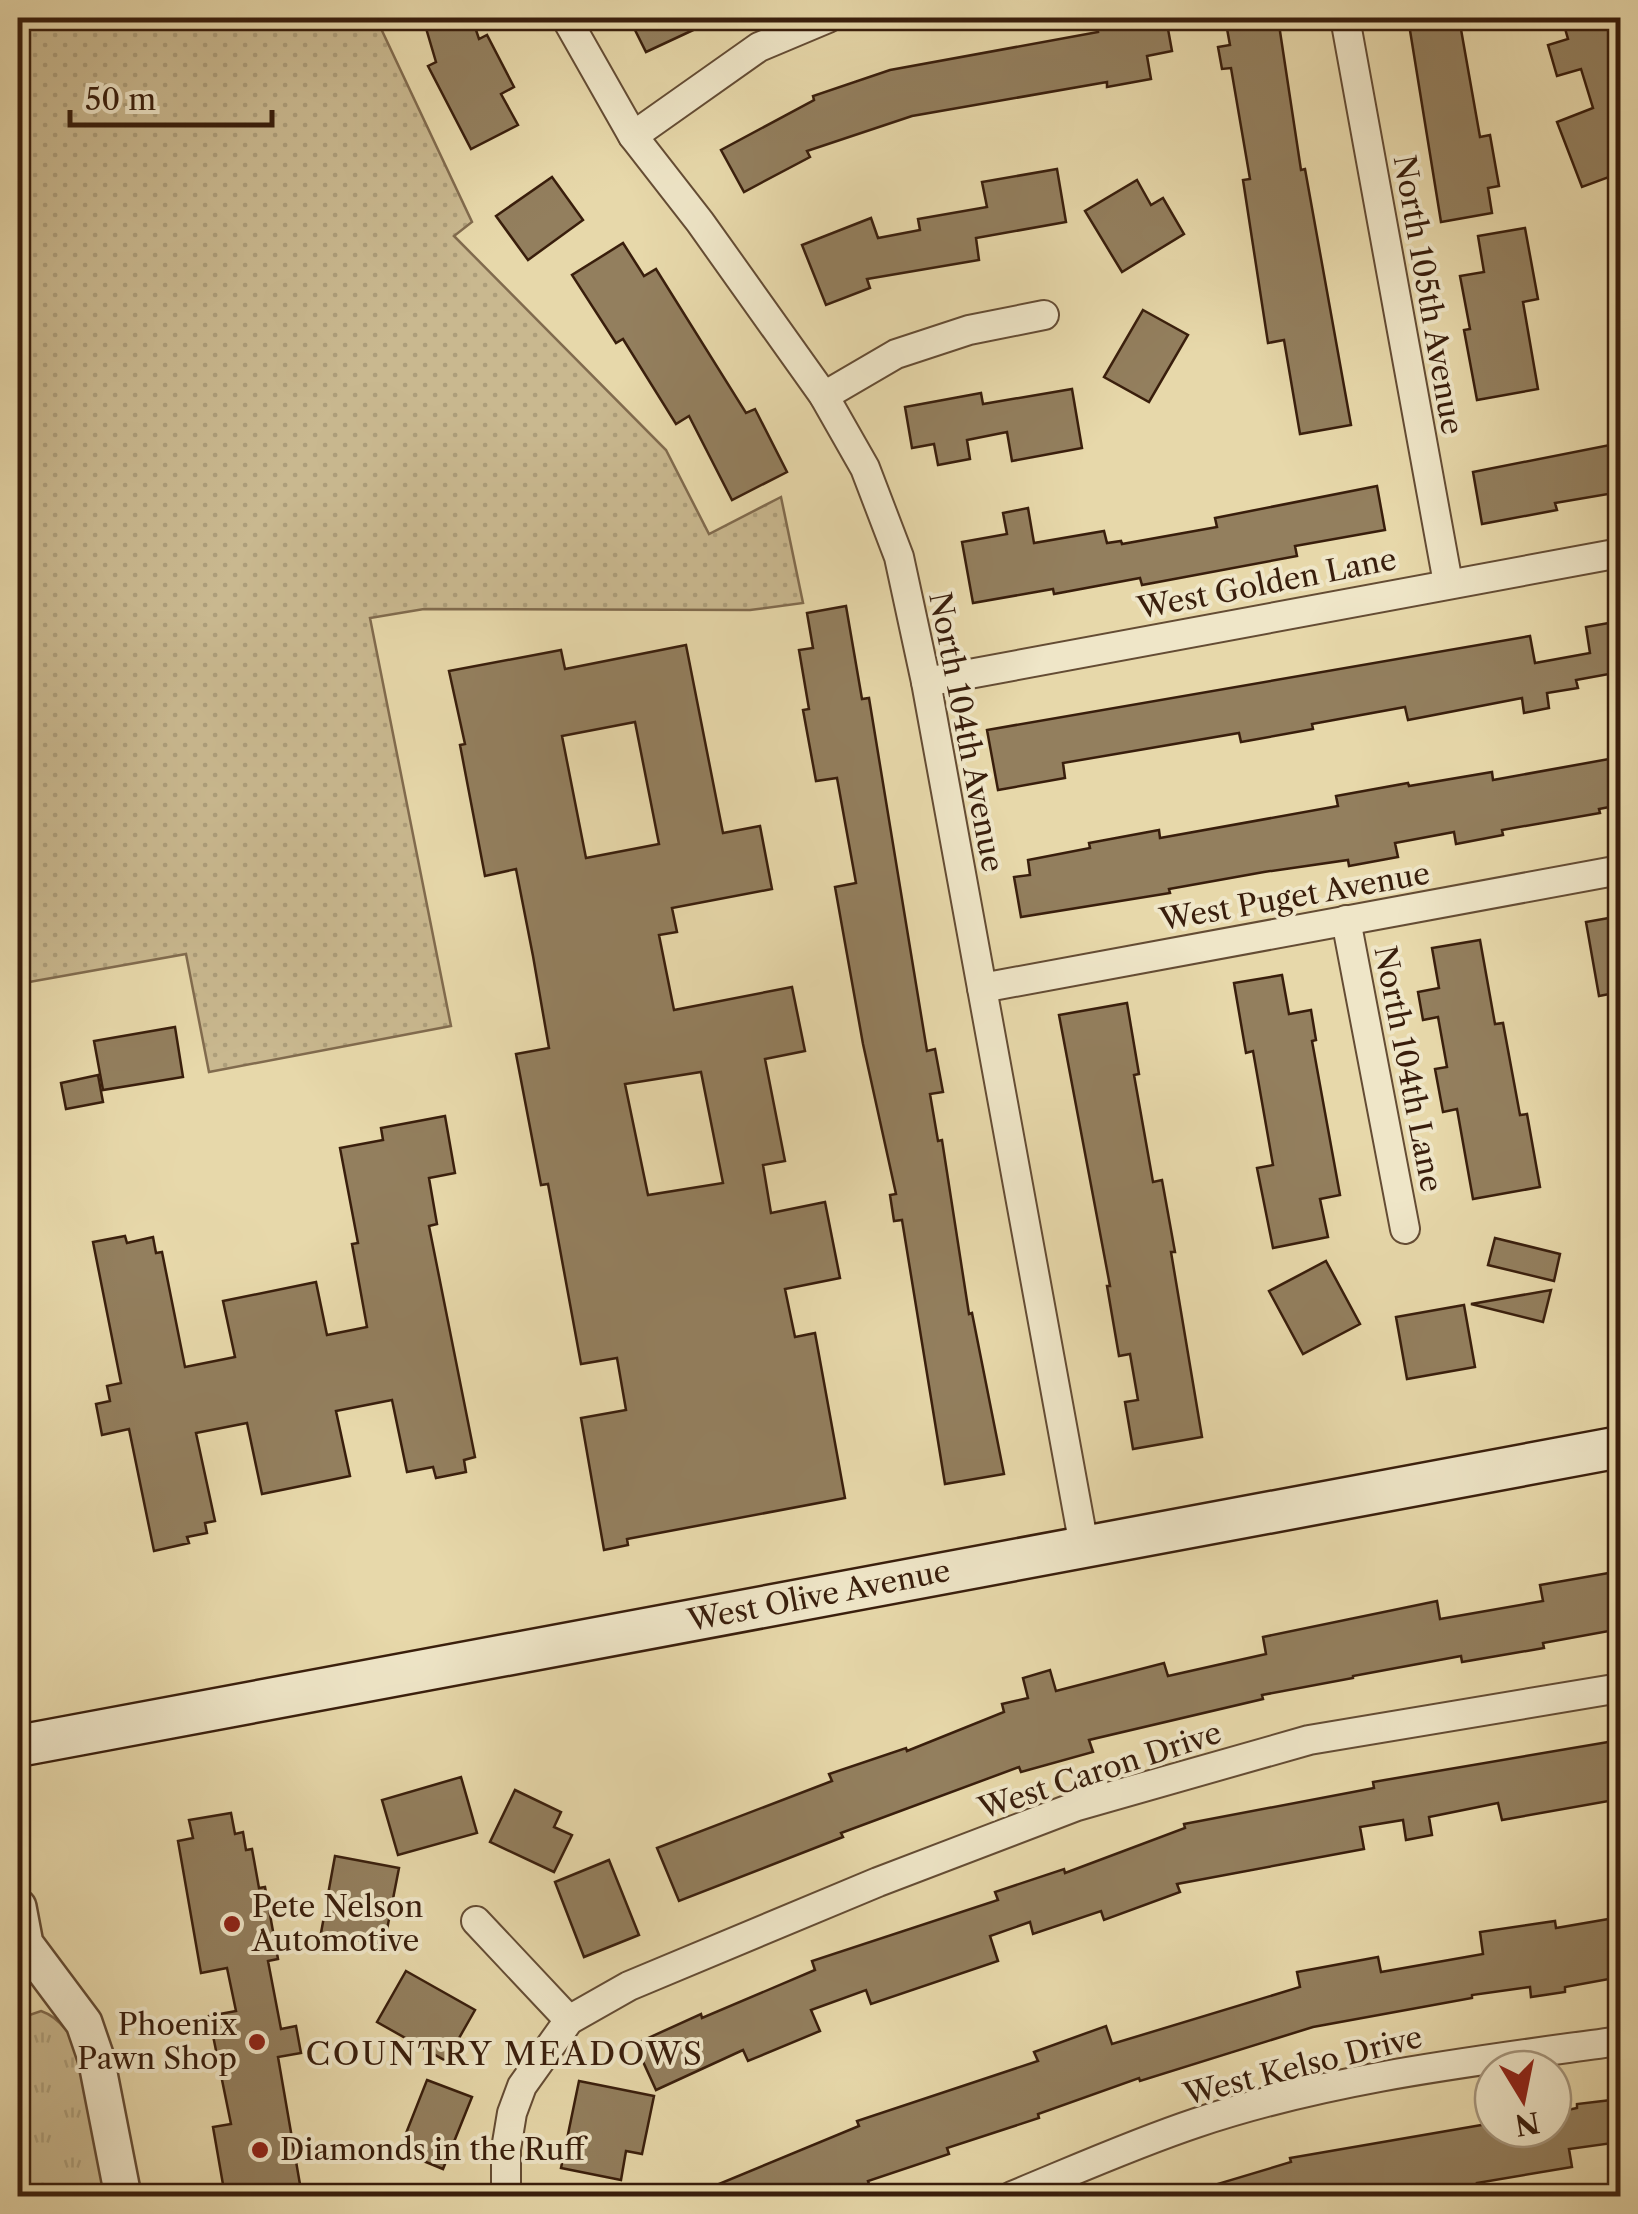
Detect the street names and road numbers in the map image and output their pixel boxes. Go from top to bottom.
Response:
street label: North 105th Avenue [1386,152,1471,438]
street label: West Golden Lane [1133,540,1399,627]
street label: North 104th Avenue [921,589,1012,875]
street label: West Puget Avenue [1156,855,1433,939]
street label: North 104th Lane [1366,943,1450,1195]
street label: West Olive Avenue [684,1552,953,1639]
street label: West Caron Drive [973,1714,1226,1828]
street label: West Kelso Drive [1179,2018,1426,2113]

